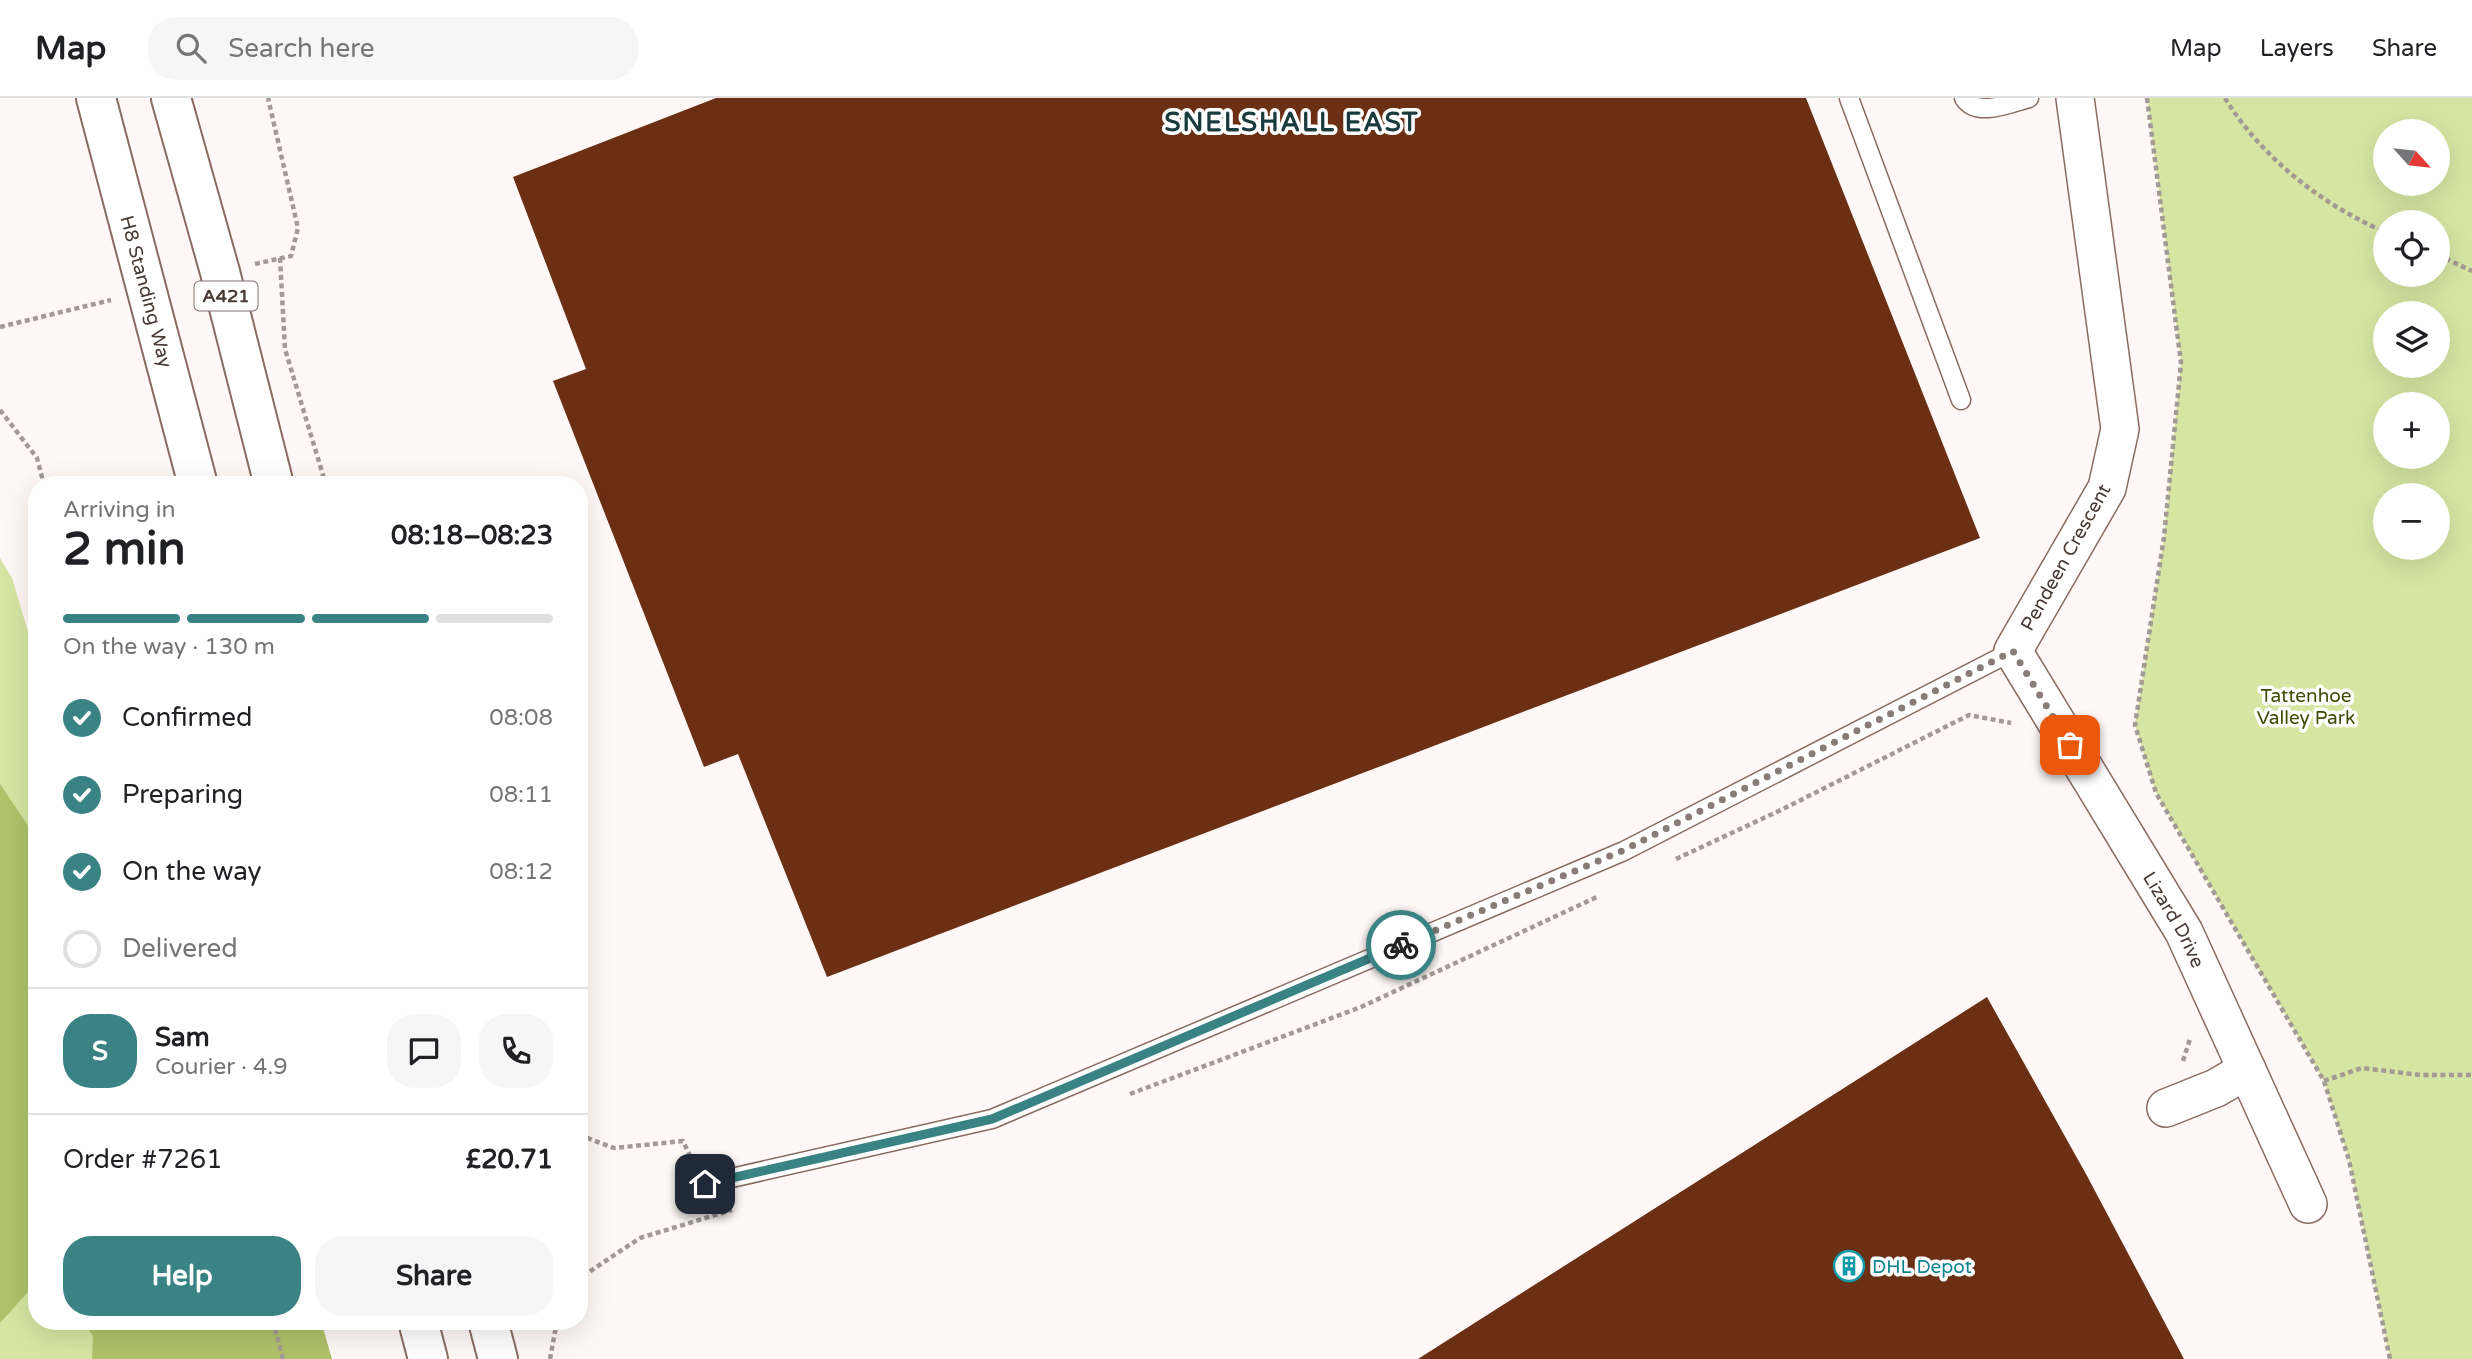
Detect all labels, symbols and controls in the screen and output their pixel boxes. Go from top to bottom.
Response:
search box [148,17,638,80]
text: Map [35,29,106,68]
icon: search [172,29,210,67]
text: Search here [228,33,374,64]
text: Map [2170,34,2222,63]
text: Layers [2260,34,2334,63]
text: Share [2372,34,2437,63]
district label: SNELSHALL EAST [1164,107,1420,138]
north arrow [2373,119,2450,196]
map controls [2373,119,2450,560]
button: locate [2373,210,2450,287]
street label: H8 Standing Way [115,213,177,370]
road number: A421 [194,281,258,310]
button: layers [2373,301,2450,378]
button: + [2373,392,2450,469]
street label: Pendeen Crescent [2016,480,2115,635]
button: − [2373,483,2450,560]
text: Arriving in [63,496,176,524]
text: 08:18–08:23 [391,520,553,551]
text: 2 min [63,522,186,577]
text: On the way · 130 m [63,633,275,661]
park label: Tattenhoe Valley Park [2257,685,2355,729]
icon: check [63,699,101,737]
text: Confirmed [122,702,252,733]
text: 08:08 [489,704,553,732]
pin [2040,715,2100,775]
icon: bag [2051,726,2089,764]
icon: check [63,776,101,814]
text: Preparing [122,779,243,810]
text: 08:11 [489,781,553,809]
icon: check [63,853,101,891]
text: On the way [122,856,262,887]
text: 08:12 [489,858,553,886]
street label: Lizard Drive [2138,868,2209,971]
courier [1366,910,1436,980]
icon: bike [1382,926,1420,964]
text: Delivered [122,933,238,964]
button: chat [387,1014,461,1088]
button: phone [479,1014,553,1088]
text: Sam [155,1022,210,1053]
text: S [92,1036,108,1067]
text: Courier · 4.9 [155,1053,288,1081]
text: Order #7261 [63,1144,223,1175]
text: £20.71 [465,1144,553,1175]
pin [675,1154,735,1214]
icon: home [686,1165,724,1203]
button: Help [63,1236,301,1316]
button: Share [315,1236,553,1316]
building icon: DHL Depot [1832,1249,1866,1283]
place label: DHL Depot [1872,1256,1972,1278]

